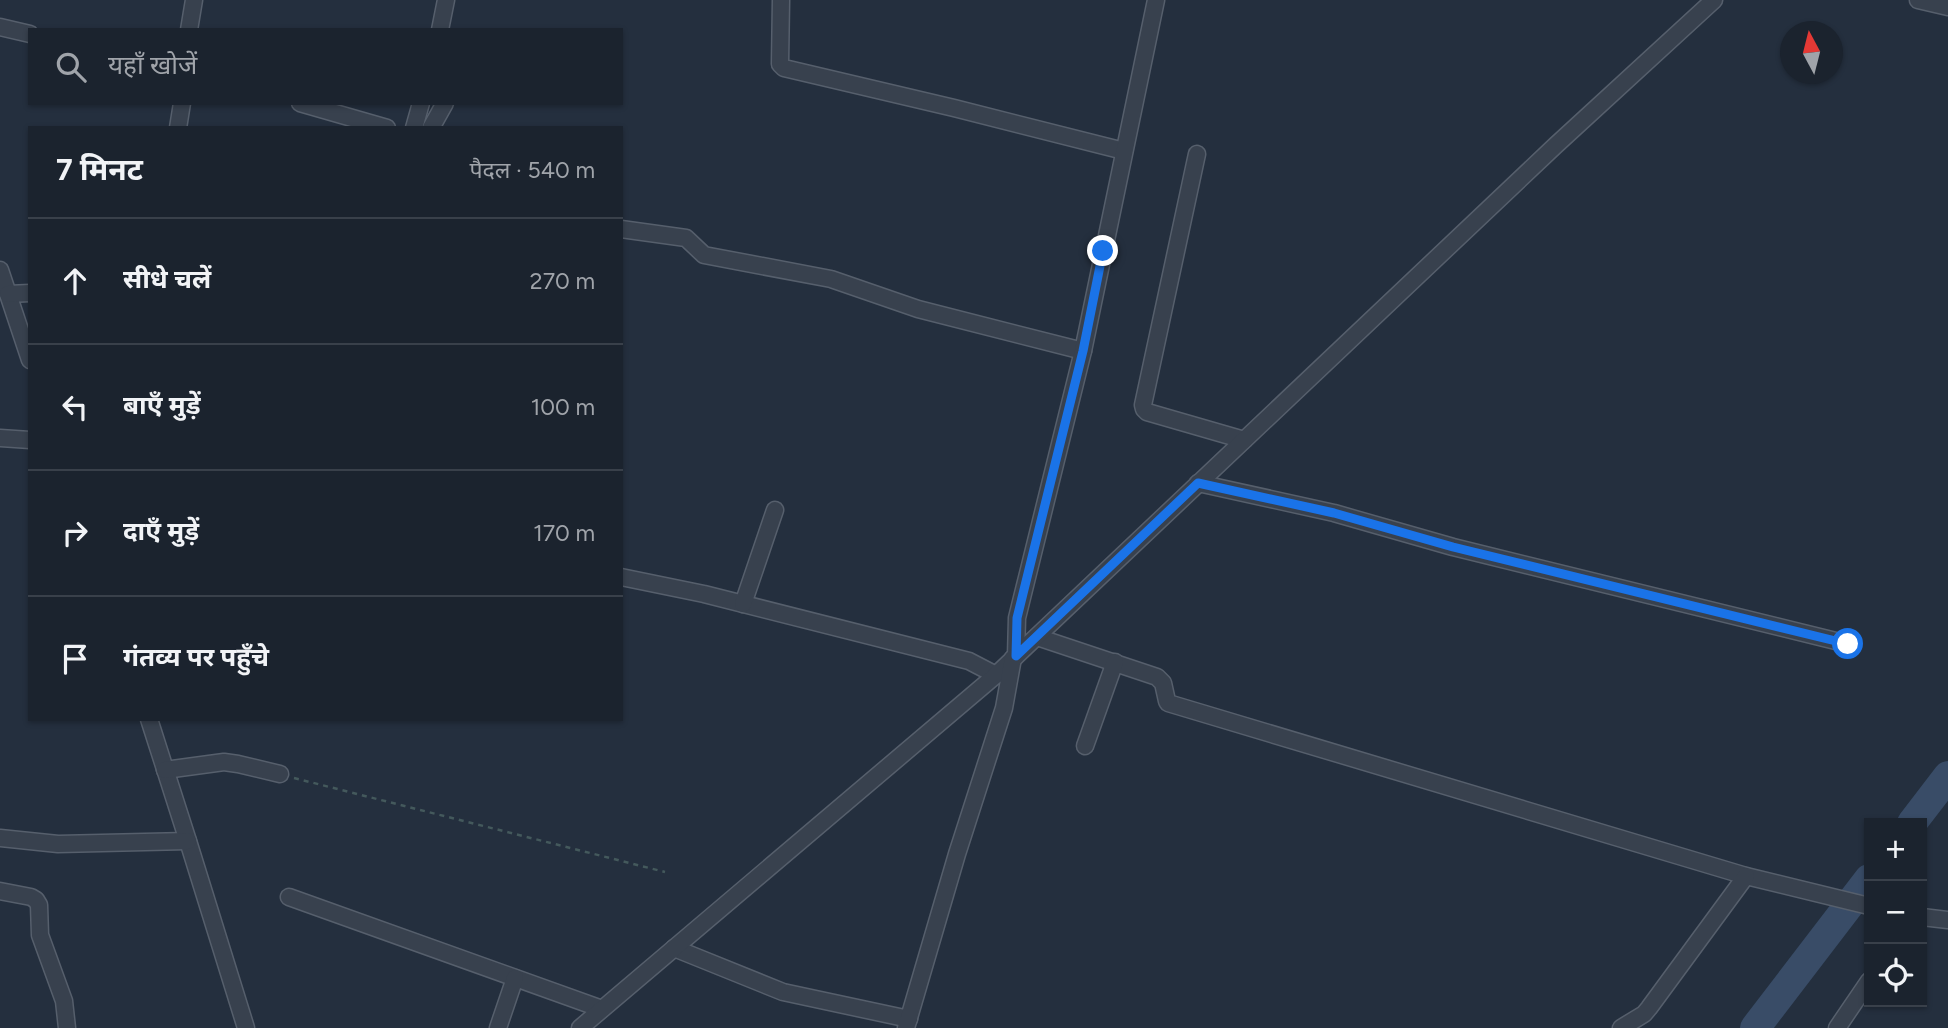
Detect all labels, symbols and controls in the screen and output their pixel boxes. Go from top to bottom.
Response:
north arrow [1780,21,1843,84]
search box [28,28,623,105]
icon: search [52,48,90,86]
text: यहाँ खोजें [108,49,197,81]
text: 7 मिनट [56,151,143,188]
text: पैदल · 540 m [469,156,595,184]
route end [1087,235,1118,266]
icon: ahead [56,262,94,300]
text: सीधे चलें [123,263,211,295]
text: 270 m [530,267,595,295]
icon: left [56,388,94,426]
text: बाएँ मुड़ें [123,389,200,421]
text: 100 m [531,393,595,421]
icon: right [56,514,94,552]
text: दाएँ मुड़ें [123,515,199,547]
text: 170 m [533,519,595,547]
route start [1832,628,1863,659]
icon: arrive [56,640,94,678]
text: गंतव्य पर पहुँचे [123,641,269,673]
map controls [1864,818,1927,1007]
button: + [1864,818,1927,881]
button: − [1864,881,1927,944]
button: locate [1864,944,1927,1007]

